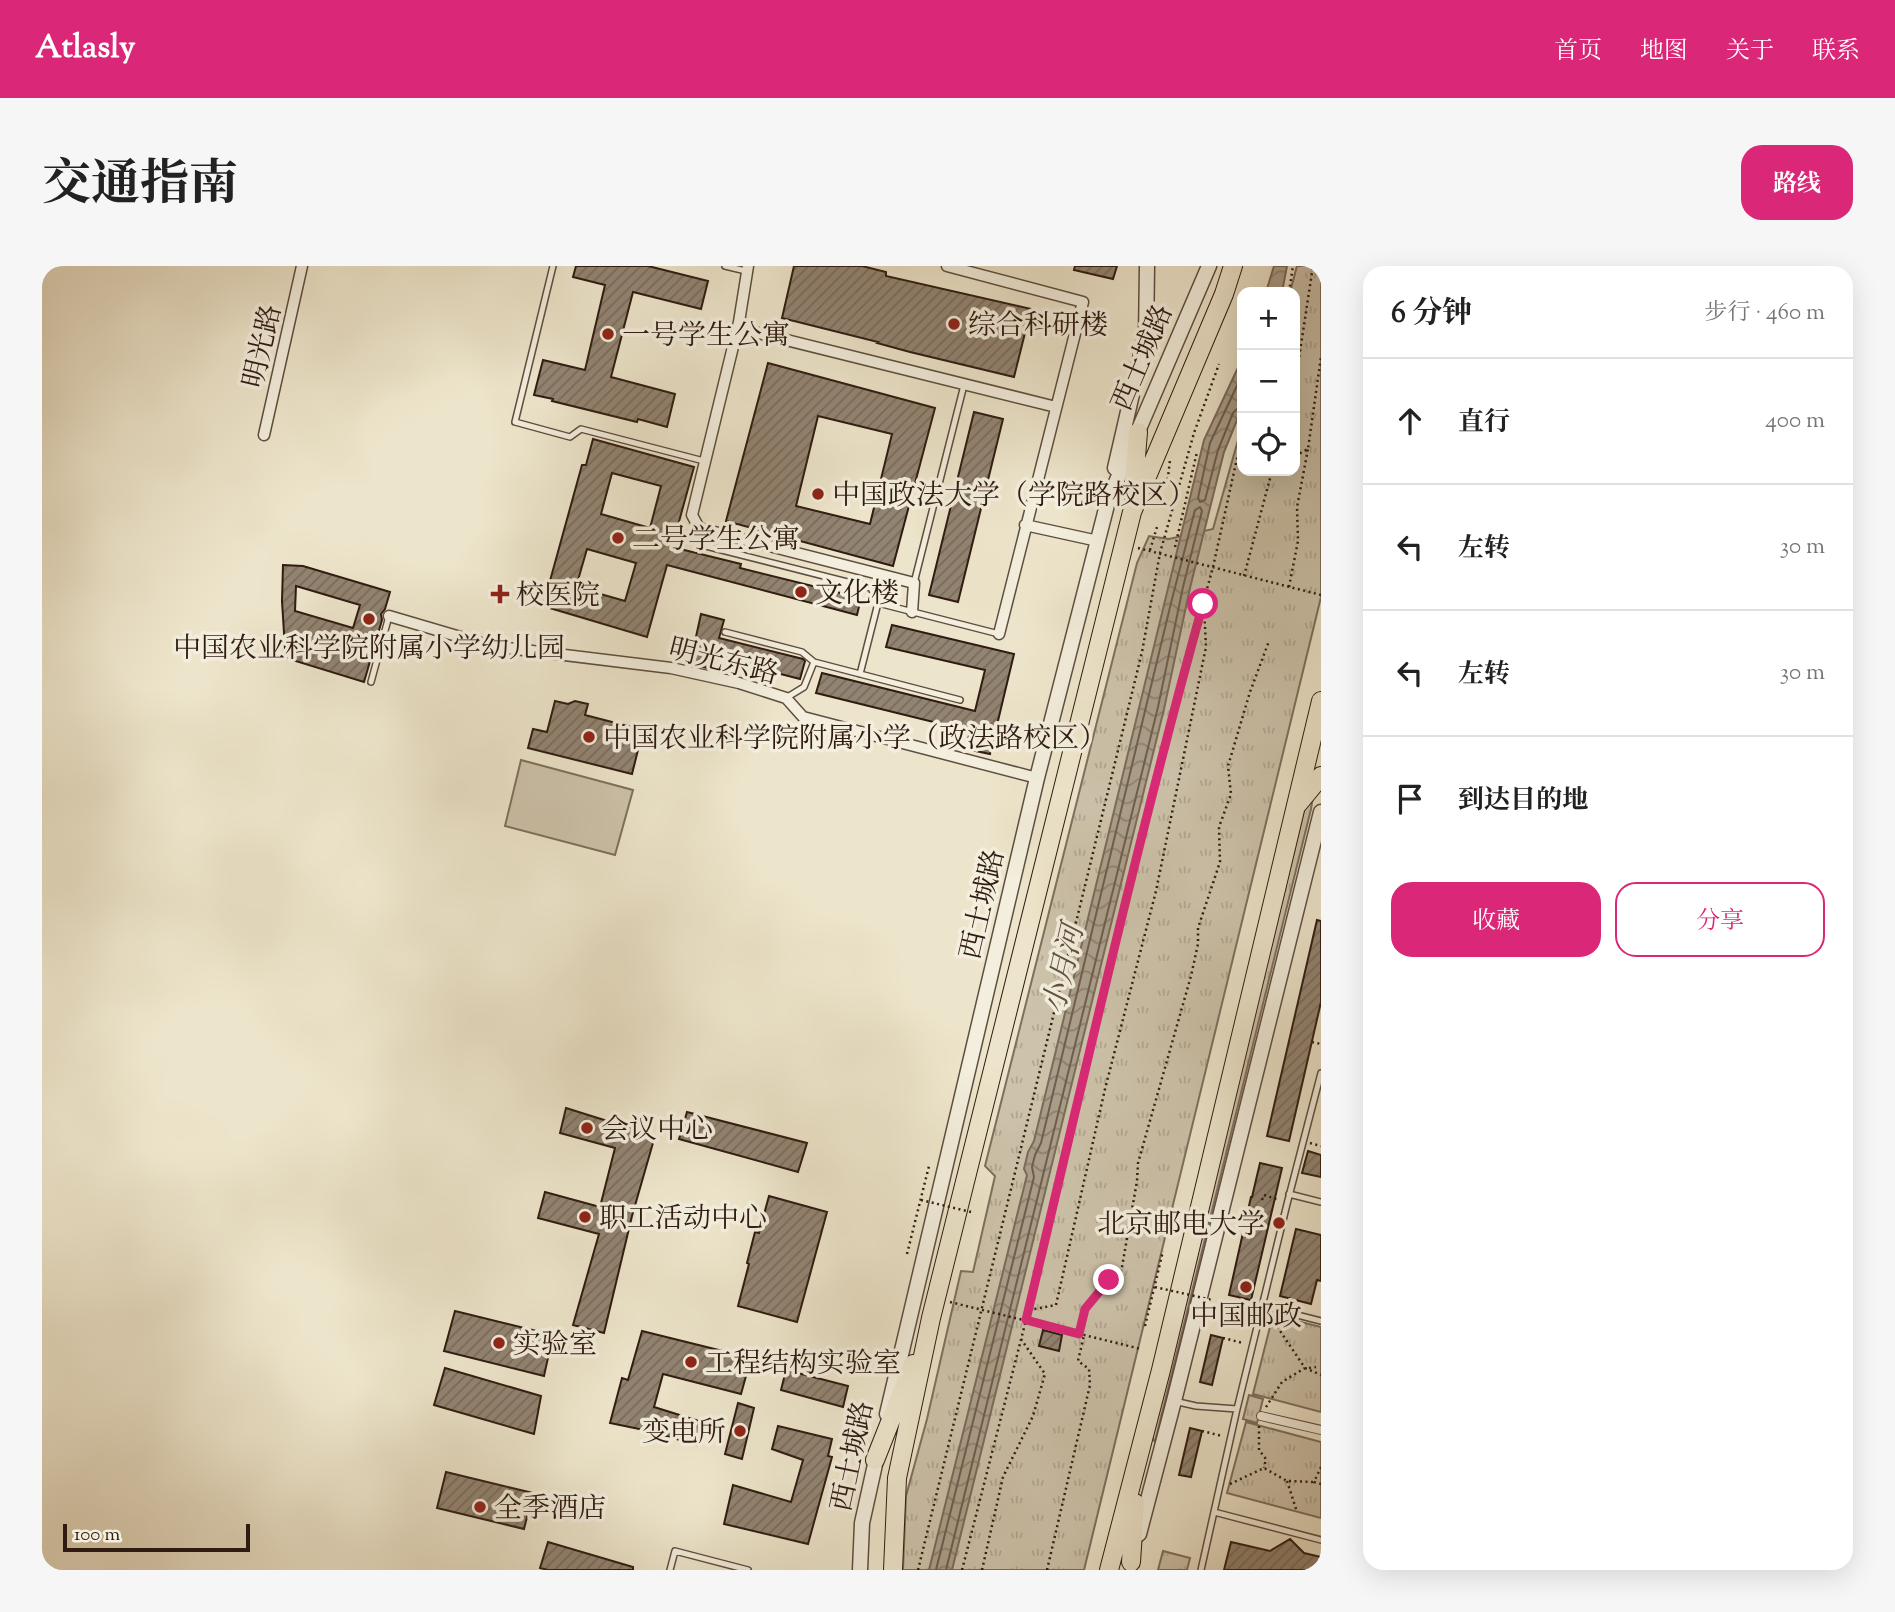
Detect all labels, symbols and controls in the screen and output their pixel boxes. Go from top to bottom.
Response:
text: Atlasly [35,25,135,73]
text: 首页 [1554,35,1602,69]
text: 地图 [1640,35,1688,69]
text: 关于 [1726,35,1774,69]
text: 联系 [1812,35,1860,69]
button: 路线 [1741,145,1853,220]
text: 交通指南 [42,152,238,222]
map controls [1237,287,1300,476]
button: + [1237,287,1300,350]
text: 6 分钟 [1391,293,1472,336]
text: 步行 · 460 m [1705,297,1825,330]
street label: 西土城路 [1103,299,1184,418]
street label: 明光路 [235,301,293,392]
place label: 综合科研楼 [968,307,1108,347]
marker: 综合科研楼 [946,316,962,332]
place label: 一号学生公寓 [622,317,790,357]
marker: 一号学生公寓 [600,326,616,342]
button: − [1237,350,1300,413]
icon: ahead [1391,402,1429,440]
text: 直行 [1458,405,1510,442]
text: 400 m [1765,405,1825,438]
button: locate [1237,413,1300,476]
place label: 中国政法大学（学院路校区） [832,477,1196,517]
marker: 中国政法大学（学院路校区） [810,486,826,502]
place label: 二号学生公寓 [632,521,800,561]
icon: left [1391,528,1429,566]
marker: 二号学生公寓 [610,530,626,546]
text: 左转 [1458,531,1510,568]
text: 30 m [1780,531,1825,564]
place label: 文化楼 [815,575,899,615]
place label: 校医院 [516,577,600,617]
marker: 校医院 [490,584,510,604]
marker: 文化楼 [793,584,809,600]
route start [1187,588,1218,619]
marker: 中国农业科学院附属小学幼儿园 [361,611,377,627]
place label: 中国农业科学院附属小学幼儿园 [173,630,565,670]
street label: 明光东路 [664,630,782,696]
icon: left [1391,654,1429,692]
text: 左转 [1458,657,1510,694]
text: 30 m [1780,657,1825,690]
place label: 中国农业科学院附属小学（政法路校区） [603,720,1107,760]
marker: 中国农业科学院附属小学（政法路校区） [581,729,597,745]
icon: arrive [1391,780,1429,818]
text: 到达目的地 [1458,783,1588,820]
street label: 西土城路 [952,846,1016,964]
button: 收藏 [1391,882,1601,957]
button: 分享 [1615,882,1825,957]
water label: 小月河 [1034,916,1098,1018]
place label: 会议中心 [601,1111,713,1151]
marker: 会议中心 [579,1120,595,1136]
place label: 职工活动中心 [599,1200,767,1240]
place label: 北京邮电大学 [1097,1206,1265,1246]
marker: 职工活动中心 [577,1209,593,1225]
marker: 北京邮电大学 [1271,1215,1287,1231]
route end [1093,1264,1124,1295]
marker: 中国邮政 [1238,1279,1254,1295]
place label: 中国邮政 [1190,1298,1302,1338]
place label: 实验室 [513,1326,597,1366]
marker: 实验室 [491,1335,507,1351]
place label: 工程结构实验室 [705,1345,901,1385]
marker: 工程结构实验室 [683,1354,699,1370]
street label: 西土城路 [823,1398,885,1516]
place label: 变电所 [642,1414,726,1454]
marker: 变电所 [732,1423,748,1439]
place label: 全季酒店 [494,1490,606,1530]
marker: 全季酒店 [472,1499,488,1515]
scale bar [63,1521,250,1553]
text: 100 m [74,1522,120,1549]

